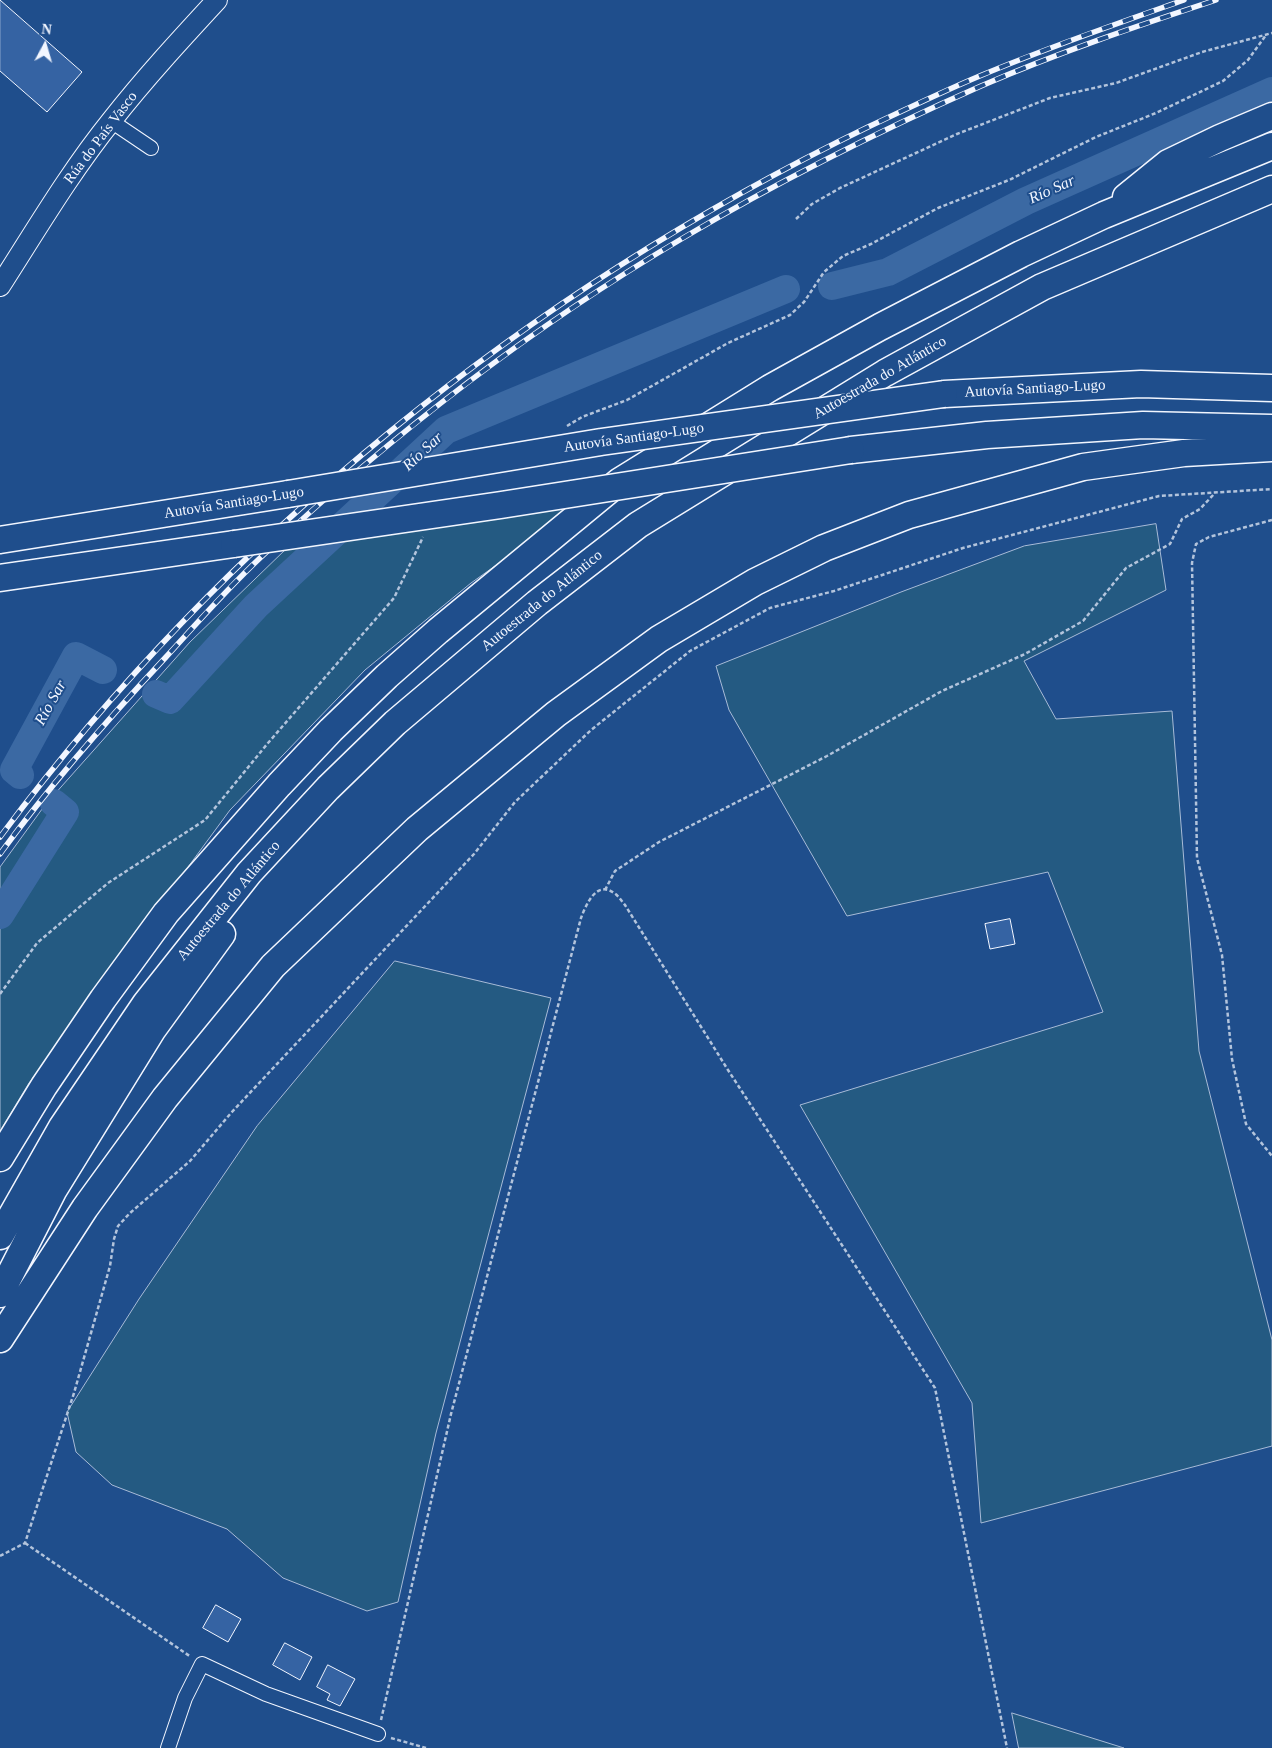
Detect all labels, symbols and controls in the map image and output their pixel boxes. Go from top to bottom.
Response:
north arrow [20,20,70,70]
text: N [41,22,52,38]
street label: Rúa do País Vasco [60,88,142,188]
water label: Río Sar [1026,171,1078,209]
street label: Autoestrada do Atlántico [810,333,950,423]
street label: Autovía Santiago-Lugo [964,376,1106,402]
street label: Autovía Santiago-Lugo [563,419,705,457]
water label: Río Sar [399,428,447,476]
street label: Autovía Santiago-Lugo [163,483,305,523]
street label: Autoestrada do Atlántico [478,547,606,655]
water label: Río Sar [31,677,71,729]
street label: Autoestrada do Atlántico [174,837,284,965]

